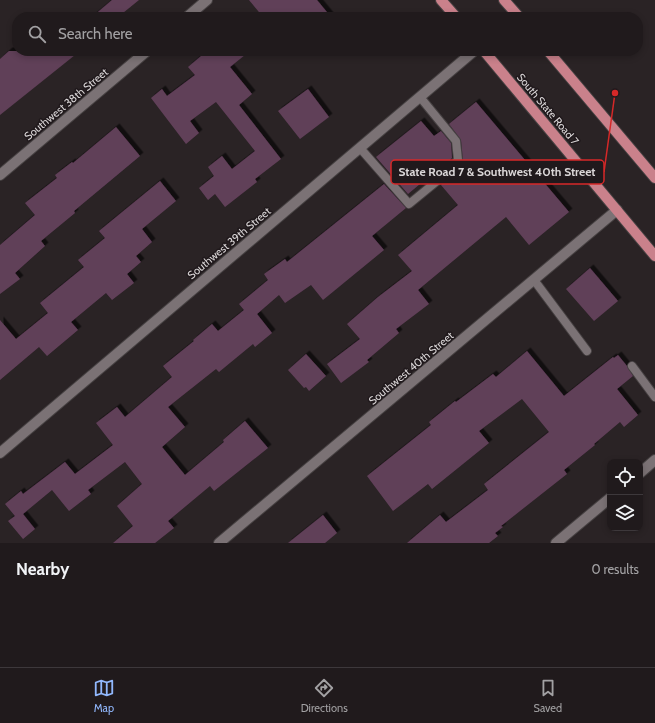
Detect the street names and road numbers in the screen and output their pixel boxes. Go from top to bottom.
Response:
street label: Southwest 38th Street [21,65,111,143]
street label: South State Road 7 [514,70,582,148]
street label: Southwest 39th Street [184,204,274,282]
street label: Southwest 40th Street [366,328,457,408]

